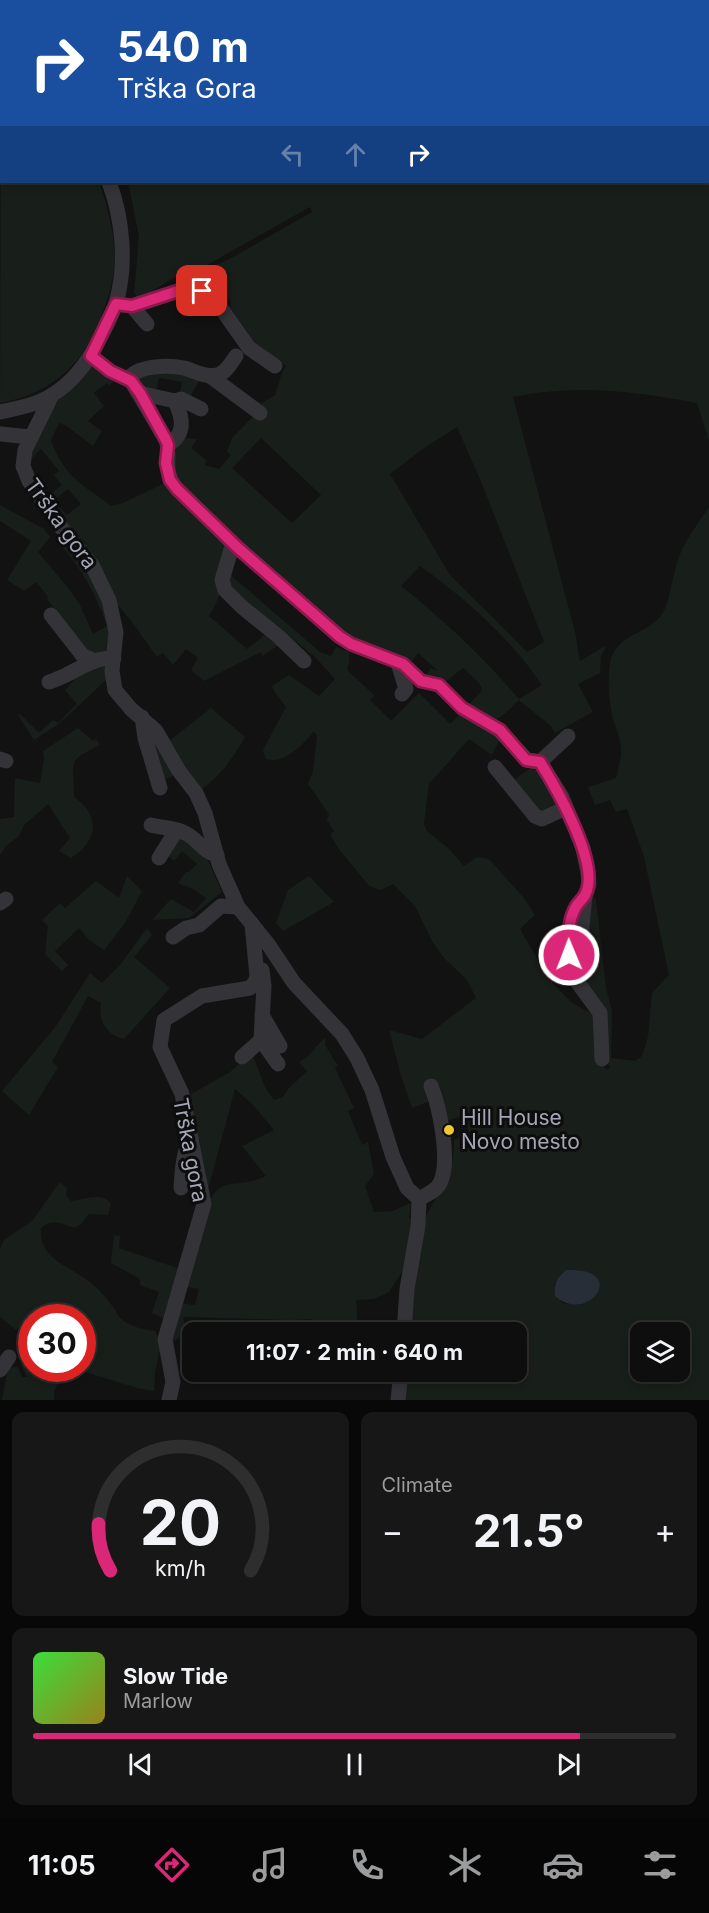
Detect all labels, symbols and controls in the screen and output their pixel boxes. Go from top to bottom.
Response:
text: 540 m [117,21,249,72]
icon: right [18,24,96,102]
text: Trška Gora [117,72,257,105]
icon: left [276,138,309,171]
icon: ahead [339,138,372,171]
icon: right [402,138,435,171]
pin [176,265,227,316]
icon: arrive [185,274,218,307]
street label: Trška gora [20,474,103,574]
position arrow [537,923,601,987]
street label: Trška gora [168,1096,213,1204]
place label: Hill House Novo mesto [461,1105,580,1154]
marker: Hill House Novo mesto [442,1123,456,1137]
speed limit sign: 30 [18,1304,96,1382]
map controls [630,1322,690,1382]
button: layers [630,1322,690,1382]
text: 11:07 · 2 min · 640 m [246,1339,463,1365]
text: Climate [382,1473,453,1497]
text: 20 [140,1485,221,1560]
text: 21.5° [473,1503,585,1558]
text: − [382,1511,403,1551]
text: + [654,1511,676,1551]
text: km/h [155,1555,206,1581]
text: Slow Tide [123,1663,228,1689]
text: Marlow [123,1689,193,1713]
icon: previous [124,1748,157,1781]
icon: pause [338,1748,371,1781]
icon: next [552,1748,585,1781]
icon: directions [151,1844,193,1886]
icon: music [249,1844,291,1886]
icon: phone [346,1844,388,1886]
icon: climate [444,1844,486,1886]
icon: car [542,1844,584,1886]
icon: filters [639,1844,681,1886]
text: 11:05 [28,1849,96,1882]

